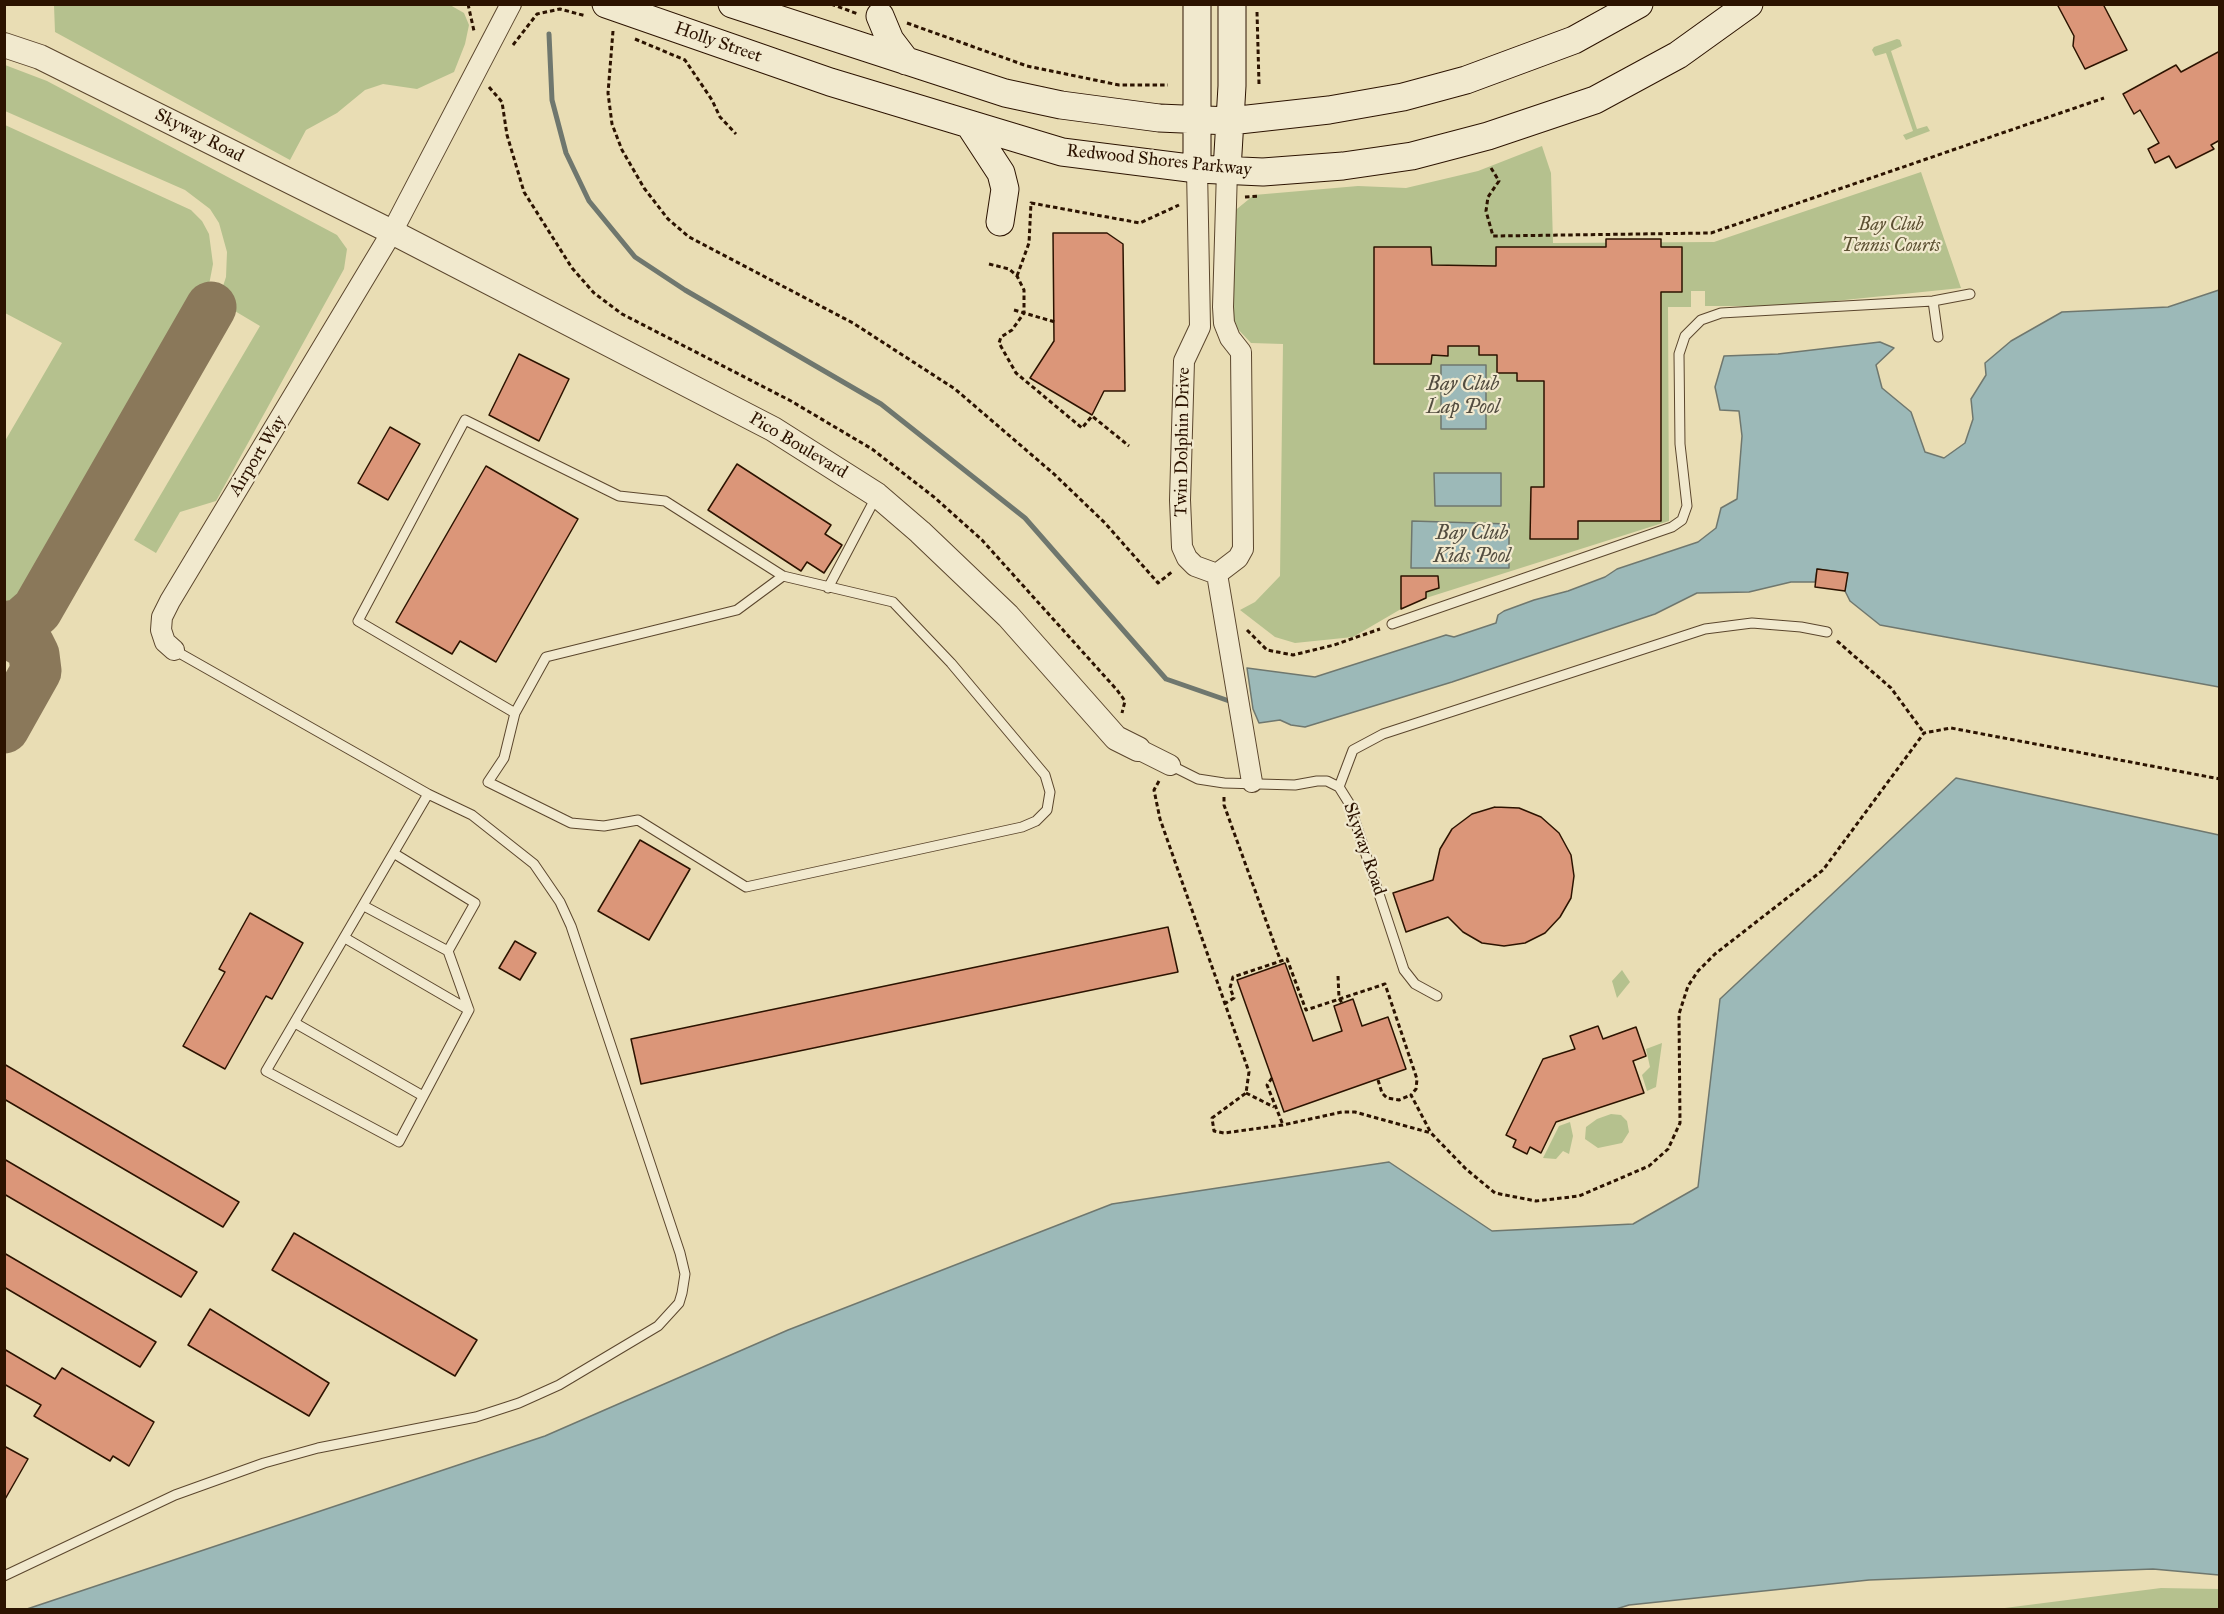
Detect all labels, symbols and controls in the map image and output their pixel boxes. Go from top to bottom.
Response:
street label: Holly Street [671,18,765,68]
street label: Skyway Road [151,104,247,168]
street label: Redwood Shores Parkway [1065,141,1253,181]
park label: Bay Club Tennis Courts [1842,215,1940,258]
street label: Twin Dolphin Drive [1171,367,1195,517]
water label: Bay Club Lap Pool [1426,373,1500,420]
street label: Pico Boulevard [745,408,851,484]
street label: Airport Way [225,412,291,500]
water label: Bay Club Kids Pool [1433,522,1511,569]
street label: Skyway Road [1338,800,1390,898]

